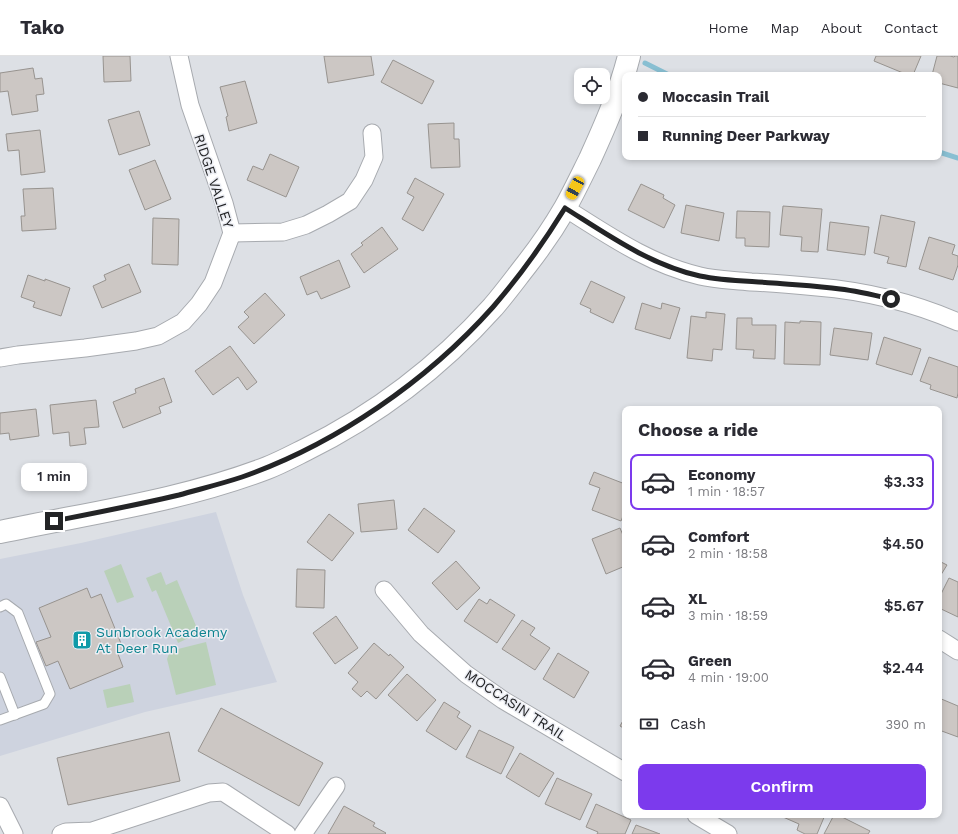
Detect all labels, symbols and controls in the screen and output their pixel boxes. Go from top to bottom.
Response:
text: Tako [20,16,64,39]
text: Home [708,20,748,36]
text: Map [770,20,799,36]
text: About [821,20,862,36]
text: Contact [884,20,938,36]
map controls [574,68,610,104]
button: locate [574,68,610,104]
text: Moccasin Trail [662,88,769,106]
text: Running Deer Parkway [662,127,830,145]
street label: RIDGE VALLEY [191,132,237,230]
car [564,175,586,201]
route start [882,290,900,308]
text: Choose a ride [638,419,758,440]
callout: 1 min [21,463,87,491]
icon: car [640,464,676,500]
text: Economy [688,466,755,484]
text: 1 min [37,469,71,484]
text: $3.33 [884,473,924,491]
text: 1 min · 18:57 [688,484,765,499]
route end [45,512,63,530]
icon: car [640,526,676,562]
text: Comfort [688,528,749,546]
text: $4.50 [883,535,924,553]
text: 2 min · 18:58 [688,546,768,561]
icon: car [640,588,676,624]
text: XL [688,590,707,608]
text: $5.67 [884,597,924,615]
text: 3 min · 18:59 [688,608,768,623]
place label: Sunbrook Academy At Deer Run [96,624,228,656]
building icon: Sunbrook Academy At Deer Run [71,629,93,651]
icon: car [640,650,676,686]
text: Green [688,652,732,670]
text: $2.44 [883,659,924,677]
street label: MOCCASIN TRAIL [462,666,570,744]
text: 4 min · 19:00 [688,670,769,685]
icon: cash [638,713,660,735]
text: Cash [670,715,706,733]
text: 390 m [885,717,926,732]
button: Confirm [638,764,926,810]

